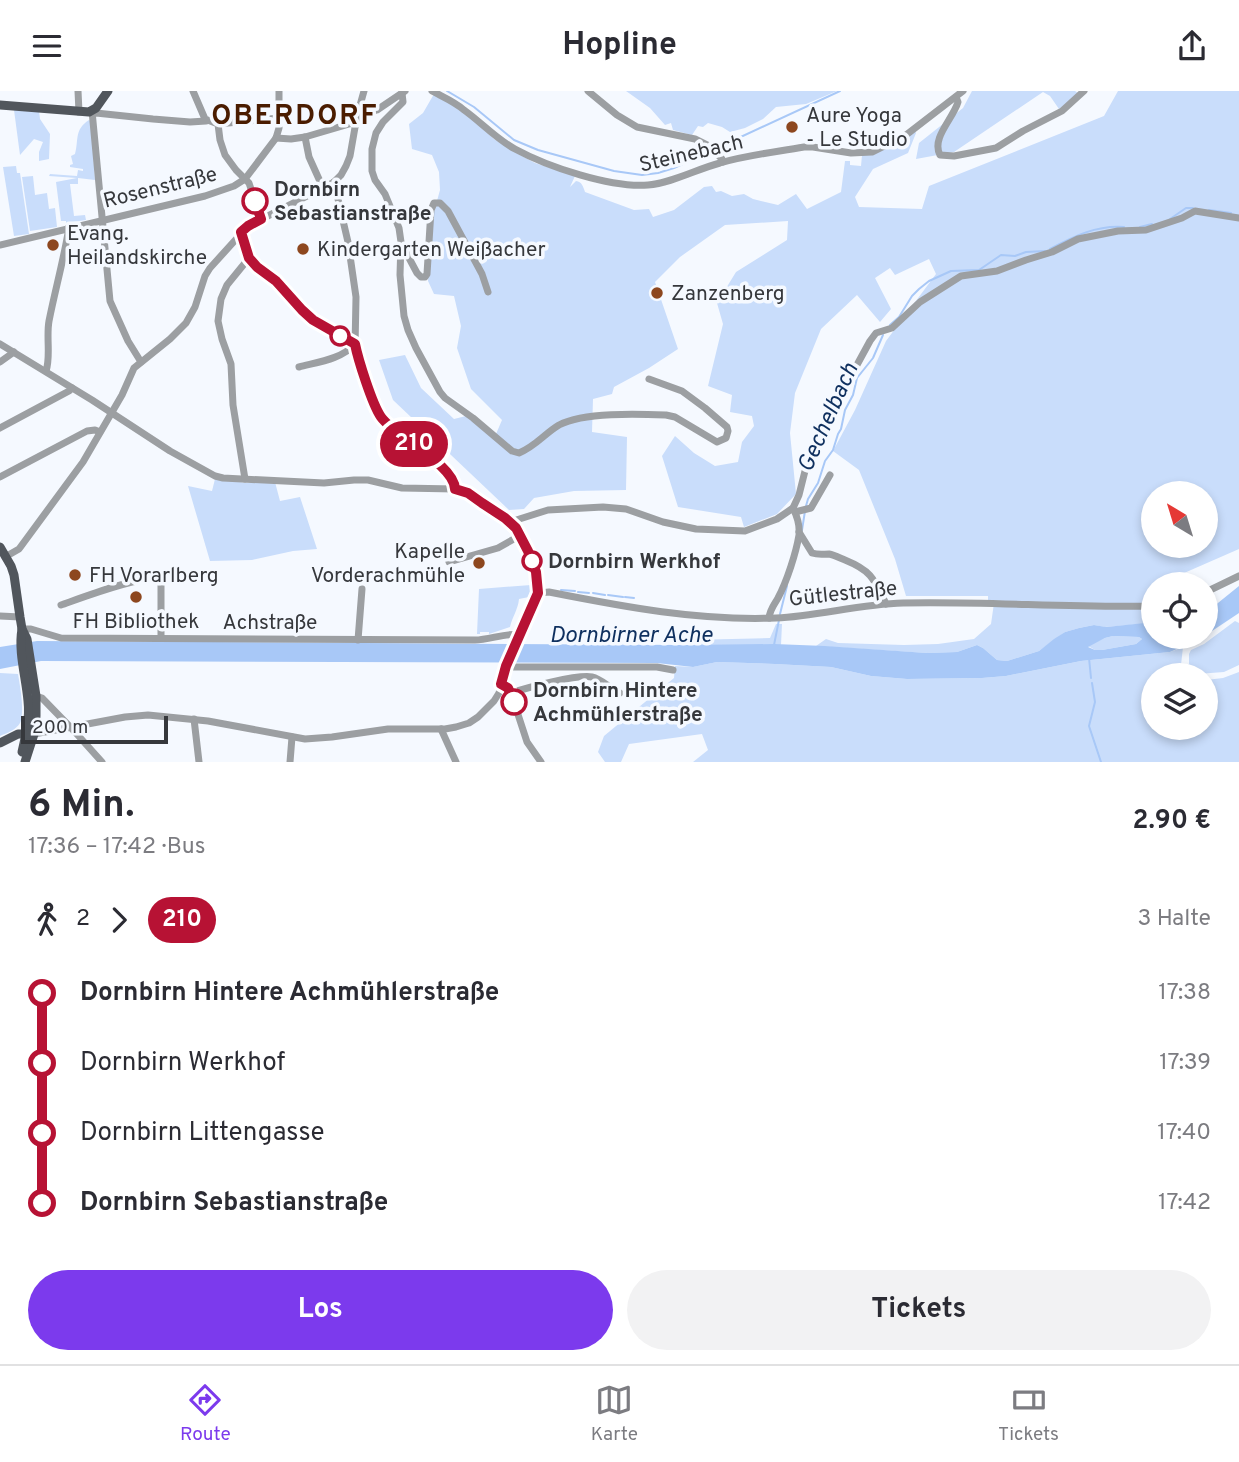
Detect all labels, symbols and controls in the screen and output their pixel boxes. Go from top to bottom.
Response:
text: Hopline [562,26,677,66]
icon: menu [28,27,66,65]
icon: share [1173,27,1211,65]
district label: OBERDORF [211,99,379,135]
place label: Aure Yoga - Le Studio [806,103,908,154]
marker: Aure Yoga - Le Studio [784,119,800,135]
street label: Steinebach [637,129,746,180]
street label: Rosenstraße [101,161,220,216]
place label: Dornbirn Sebastianstraße [274,177,431,228]
marker: Dornbirn Sebastianstraße [242,188,268,214]
place label: Evang. Heilandskirche [67,221,207,272]
marker: Evang. Heilandskirche [45,237,61,253]
place label: Kindergarten Weißacher [317,237,546,264]
marker: Kindergarten Weißacher [295,241,311,257]
place label: Zanzenberg [671,281,785,308]
marker: Zanzenberg [649,285,665,301]
unlabelled marker [330,326,350,346]
water label: Gechelbach [792,358,866,477]
line badge: 210 [374,421,454,467]
text: 210 [394,429,434,459]
north arrow [1141,481,1218,558]
map controls [1141,481,1218,740]
place label: Kapelle Vorderachmühle [311,539,465,590]
place label: Dornbirn Werkhof [548,549,721,576]
marker: Dornbirn Werkhof [522,551,542,571]
marker: Kapelle Vorderachmühle [471,555,487,571]
place label: FH Vorarlberg [89,563,219,590]
marker: FH Vorarlberg [67,567,83,583]
button: locate [1141,572,1218,649]
street label: Gütlestraße [788,575,899,614]
marker: FH Bibliothek [128,589,144,605]
place label: FH Bibliothek [73,609,199,636]
street label: Achstraße [223,610,317,637]
water label: Dornbirner Ache [550,622,714,651]
button: layers [1141,663,1218,740]
place label: Dornbirn Hintere Achmühlerstraße [533,678,703,729]
marker: Dornbirn Hintere Achmühlerstraße [501,689,527,715]
scale bar [21,713,168,745]
text: 200 m [32,716,88,740]
text: 6 Min. [28,782,134,831]
text: 2.90 € [1133,805,1211,838]
text: 17:36 – 17:42 · Bus [28,833,206,862]
icon: walk [28,901,66,939]
icon: forward [100,901,138,939]
text: 2 [76,905,90,934]
text: 210 [162,905,202,935]
text: 3 Halte [1137,905,1211,934]
text: Dornbirn Hintere Achmühlerstraße [80,977,499,1010]
text: 17:38 [1158,979,1211,1008]
text: Dornbirn Werkhof [80,1047,285,1080]
text: 17:39 [1159,1049,1211,1078]
text: Dornbirn Littengasse [80,1117,324,1150]
text: 17:40 [1157,1119,1211,1148]
text: Dornbirn Sebastianstraße [80,1187,388,1220]
text: 17:42 [1158,1189,1211,1218]
button: Los [28,1270,613,1350]
button: Tickets [627,1270,1211,1350]
tab: Route [180,1381,231,1447]
tab: Karte [591,1381,638,1447]
tab: Tickets [998,1381,1059,1447]

